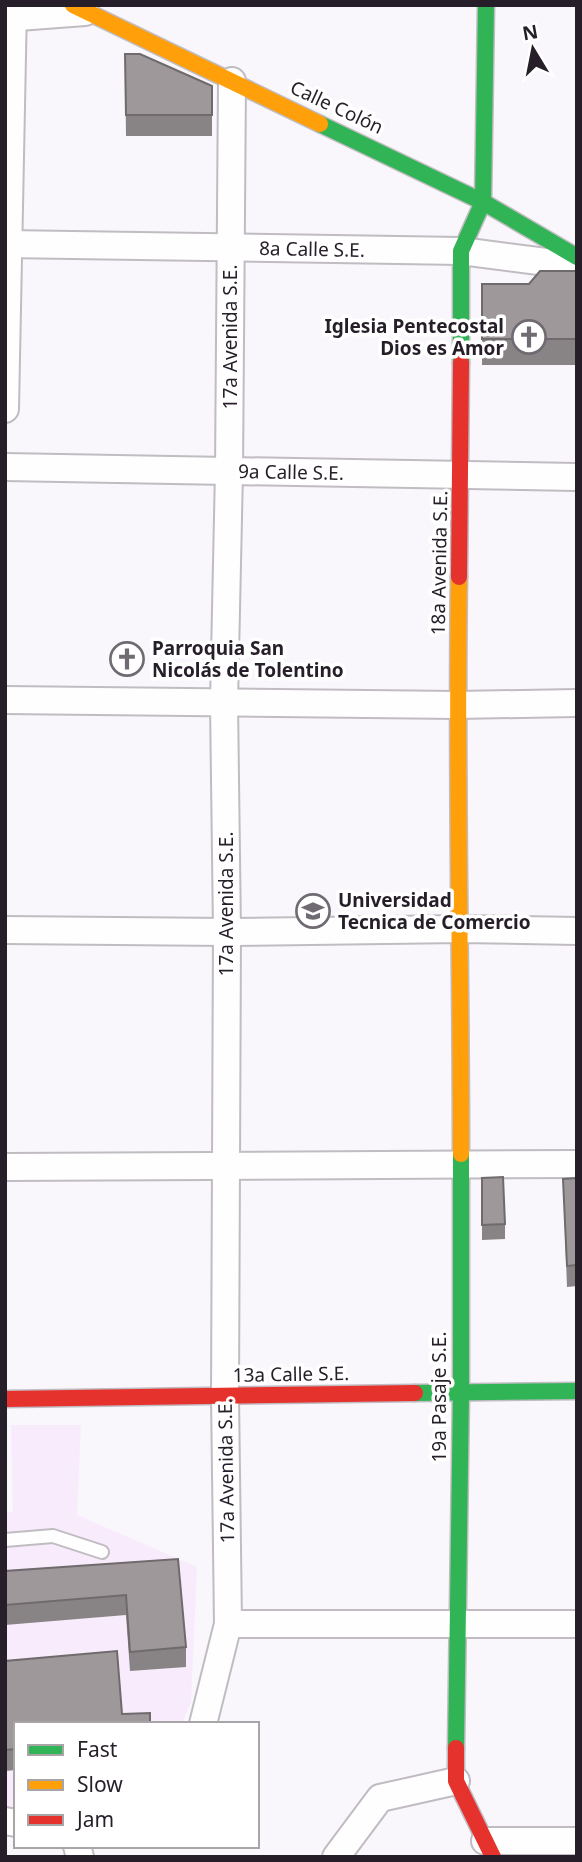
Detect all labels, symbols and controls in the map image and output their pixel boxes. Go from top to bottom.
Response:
north arrow [498,14,568,84]
text: N [520,18,540,46]
street label: Calle Colón [286,74,388,140]
street label: 8a Calle S.E. [259,235,365,263]
street label: 17a Avenida S.E. [217,265,243,409]
place label: Iglesia Pentecostal Dios es Amor [324,313,504,361]
church icon: Iglesia Pentecostal Dios es Amor [510,318,548,356]
street label: 9a Calle S.E. [238,458,344,486]
street label: 18a Avenida S.E. [425,490,453,636]
place label: Parroquia San Nicolás de Tolentino [152,635,344,683]
church icon: Parroquia San Nicolás de Tolentino [108,640,146,678]
street label: 17a Avenida S.E. [213,832,239,976]
place label: Universidad Tecnica de Comercio [338,887,531,935]
school or university icon: Universidad Tecnica de Comercio [294,892,332,930]
street label: 19a Pasaje S.E. [426,1332,452,1463]
street label: 13a Calle S.E. [232,1360,350,1388]
street label: 17a Avenida S.E. [212,1398,240,1544]
legend [14,1722,259,1848]
text: Fast [77,1735,118,1763]
text: Slow [77,1770,123,1798]
text: Jam [75,1805,114,1833]

